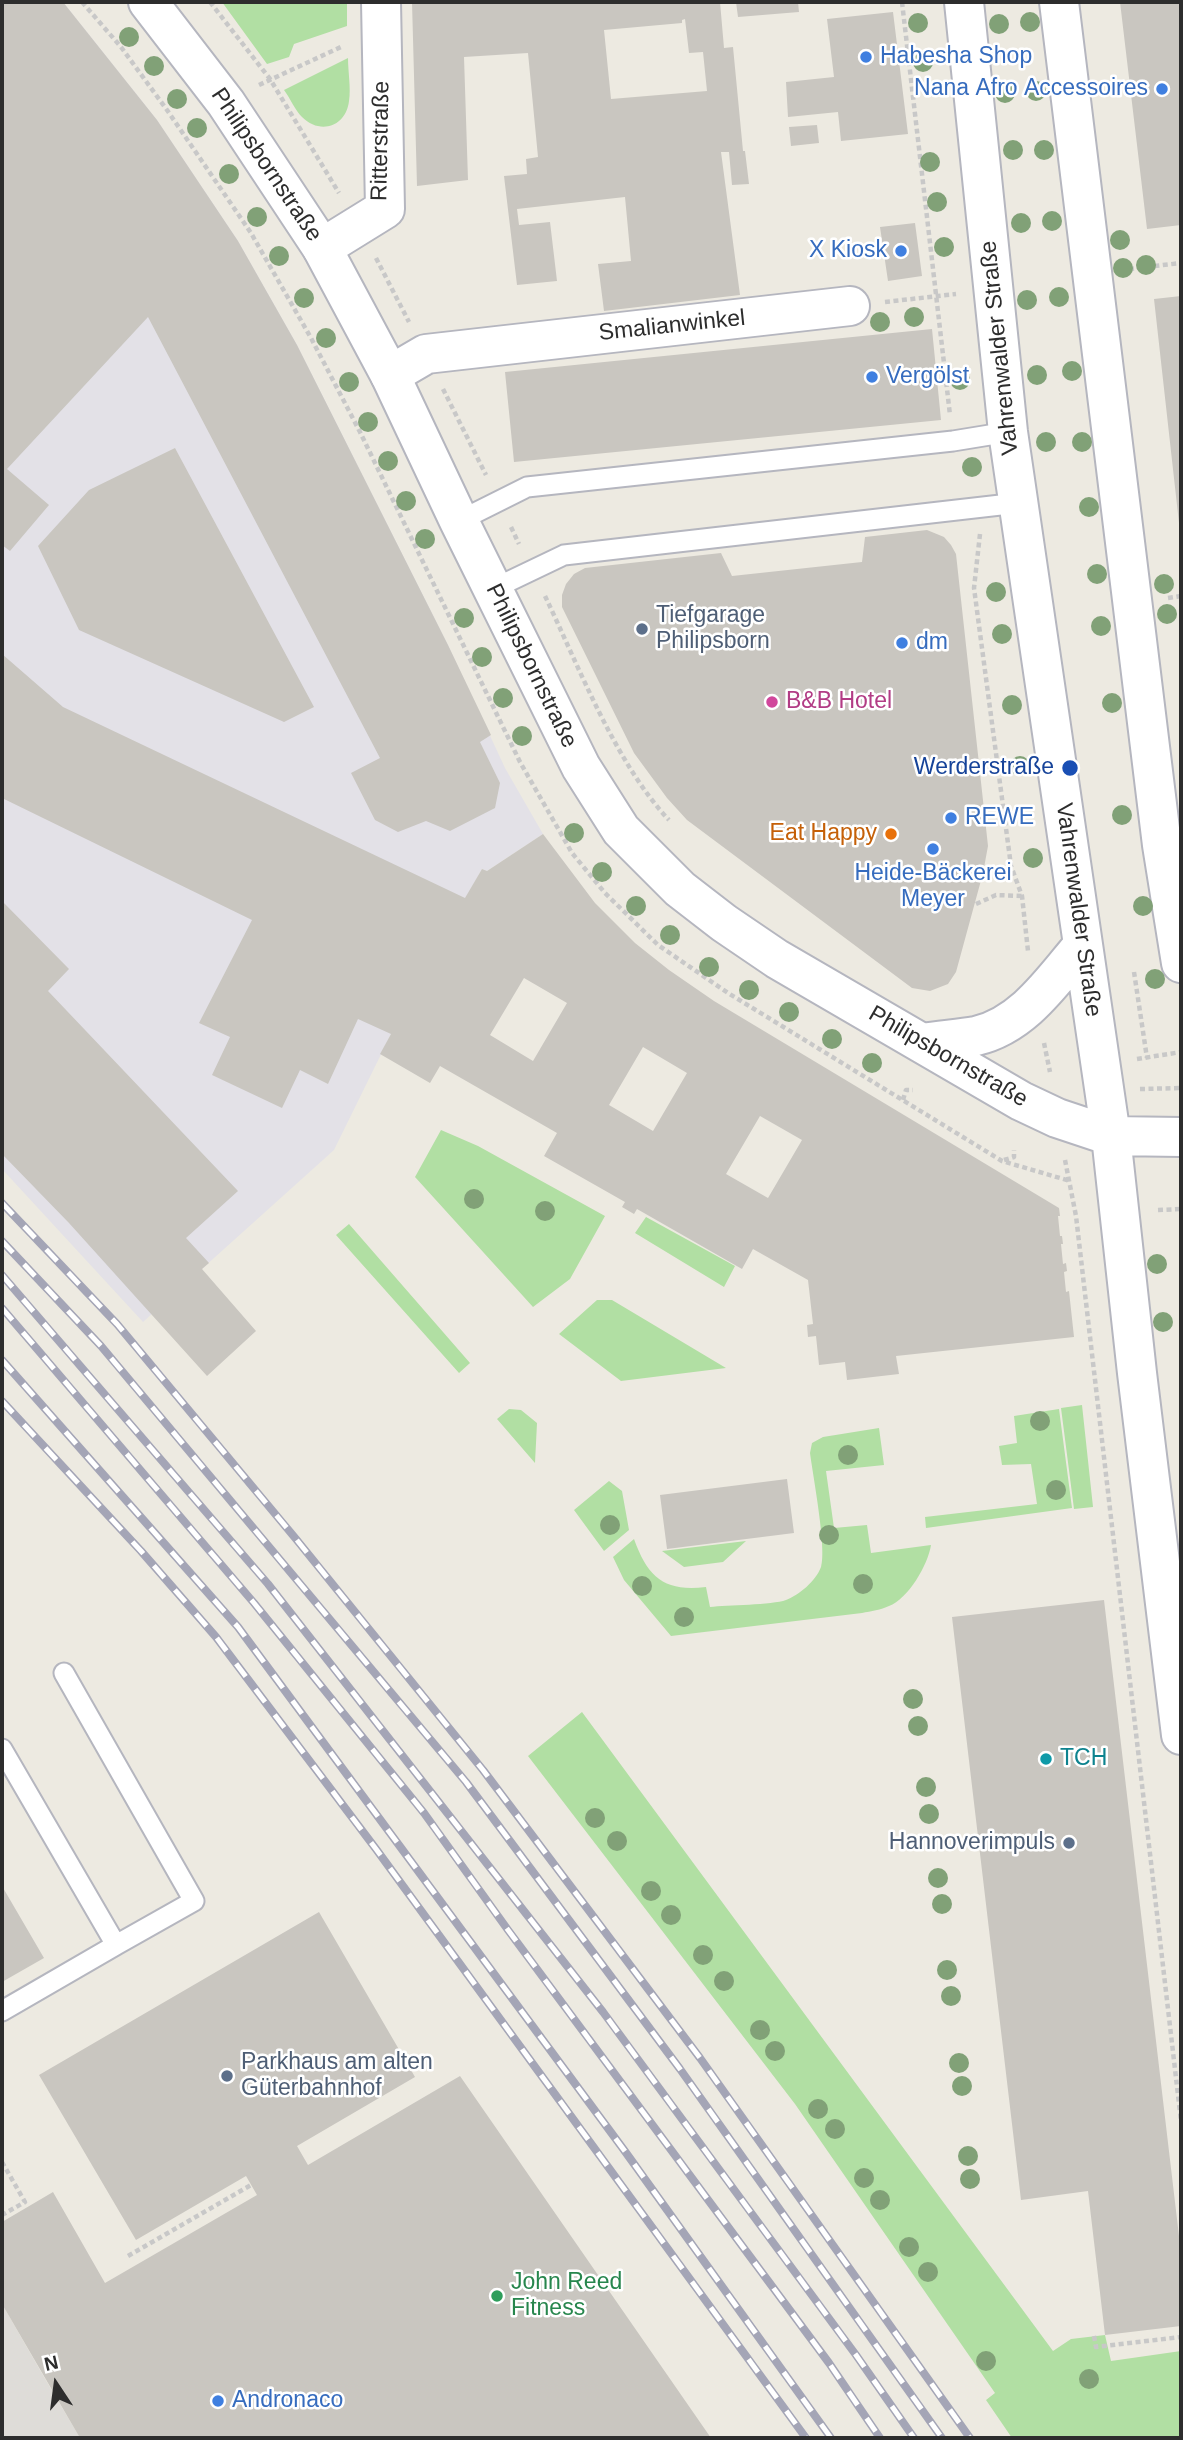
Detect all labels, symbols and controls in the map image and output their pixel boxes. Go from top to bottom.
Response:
place label: Habesha Shop [880,43,1032,71]
marker: Habesha Shop [858,49,874,65]
place label: Nana Afro Accessoires [914,75,1148,103]
street label: Ritterstraße [366,81,396,201]
marker: Nana Afro Accessoires [1154,81,1170,97]
street label: Philipsbornstraße [205,83,327,247]
place label: X Kiosk [809,237,887,265]
street label: Vahrenwalder Straße [975,239,1025,457]
marker: X Kiosk [893,243,909,259]
street label: Smalianwinkel [597,305,747,347]
place label: Vergölst [886,363,969,391]
marker: Vergölst [864,369,880,385]
street label: Philipsbornstraße [479,580,583,752]
place label: Tiefgarage Philipsborn [656,602,770,656]
marker: Tiefgarage Philipsborn [634,621,650,637]
place label: dm [916,629,948,657]
marker: dm [894,635,910,651]
place label: B&B Hotel [786,688,892,716]
marker: B&B Hotel [764,694,780,710]
place label: Werderstraße [914,754,1054,782]
marker: Werderstraße [1060,758,1080,778]
street label: Vahrenwalder Straße [1049,801,1107,1019]
place label: REWE [965,804,1034,832]
marker: REWE [943,810,959,826]
place label: Eat Happy [770,820,877,848]
marker: Eat Happy [883,826,899,842]
marker: Heide-Bäckerei Meyer [925,841,941,857]
place label: Heide-Bäckerei Meyer [854,860,1012,914]
street label: Philipsbornstraße [864,1000,1032,1114]
place label: TCH [1060,1745,1107,1773]
marker: TCH [1038,1751,1054,1767]
place label: Hannoverimpuls [889,1829,1055,1857]
marker: Hannoverimpuls [1061,1835,1077,1851]
place label: Parkhaus am alten Güterbahnhof [241,2049,433,2103]
marker: Parkhaus am alten Güterbahnhof [219,2068,235,2084]
place label: John Reed Fitness [511,2269,622,2323]
marker: John Reed Fitness [489,2288,505,2304]
north arrow [21,2349,91,2419]
text: N [42,2351,60,2375]
place label: Andronaco [232,2387,343,2415]
marker: Andronaco [210,2393,226,2409]

